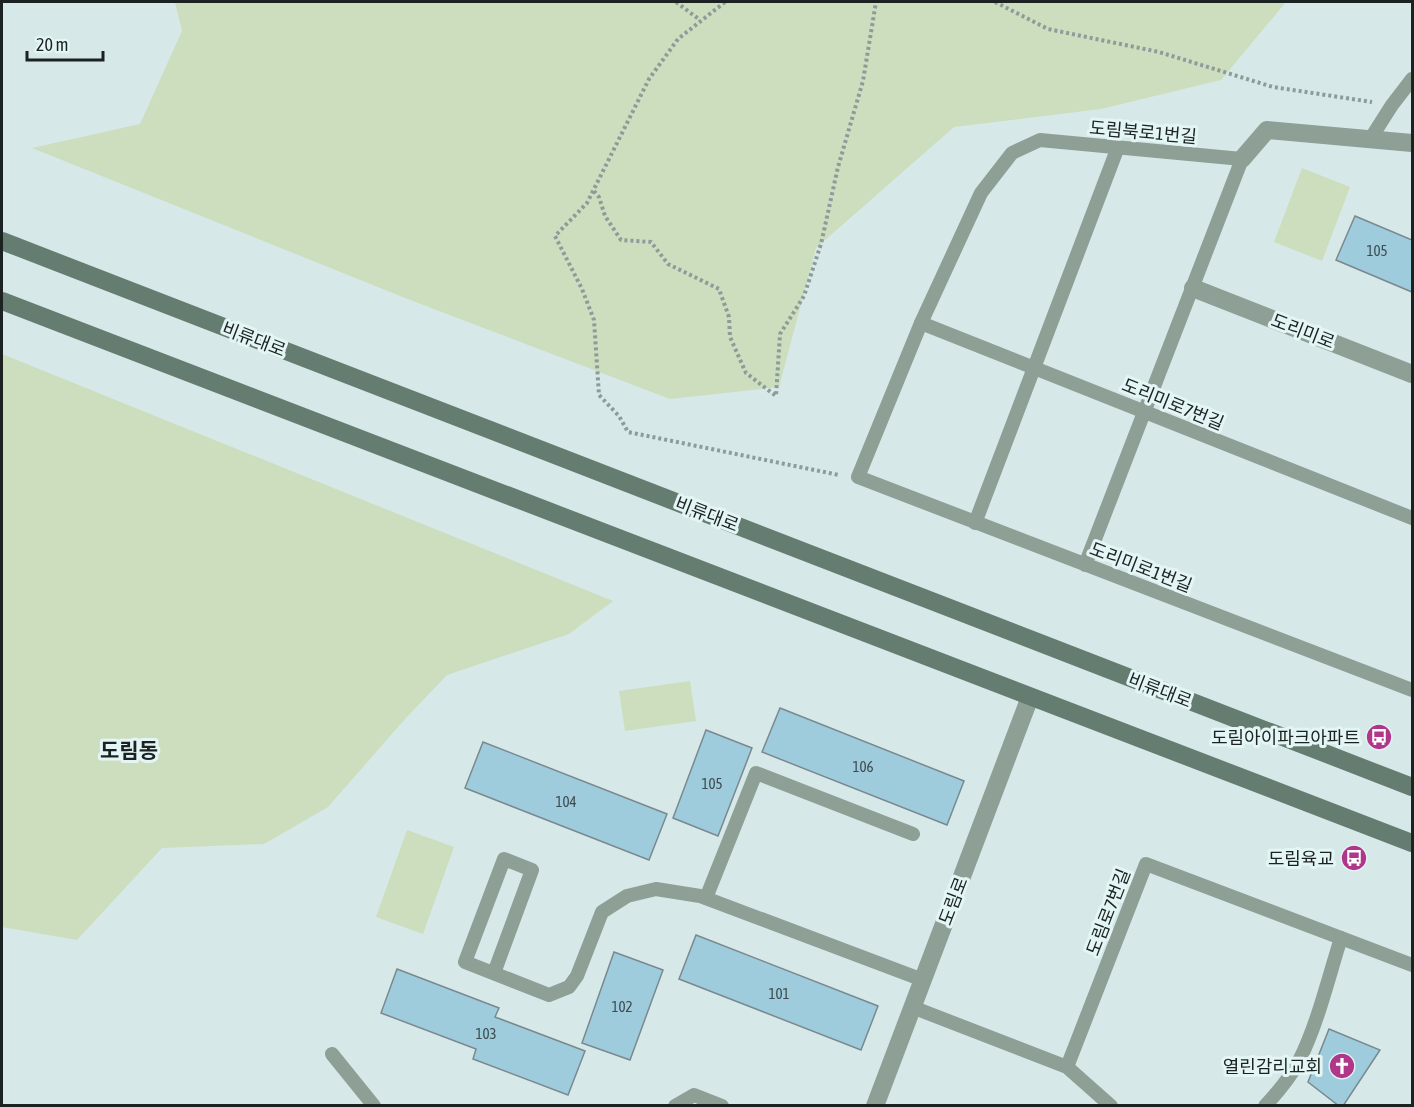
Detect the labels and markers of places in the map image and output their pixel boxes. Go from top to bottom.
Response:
bus stop icon: 도림아이파크아파트 [1364,722,1394,752]
place label: 도림아이파크아파트 [1211,727,1360,748]
bus stop icon: 도림육교 [1339,843,1369,873]
place label: 도림육교 [1268,848,1334,869]
church icon: 열린감리교회 [1327,1051,1357,1081]
place label: 열린감리교회 [1223,1056,1322,1077]

